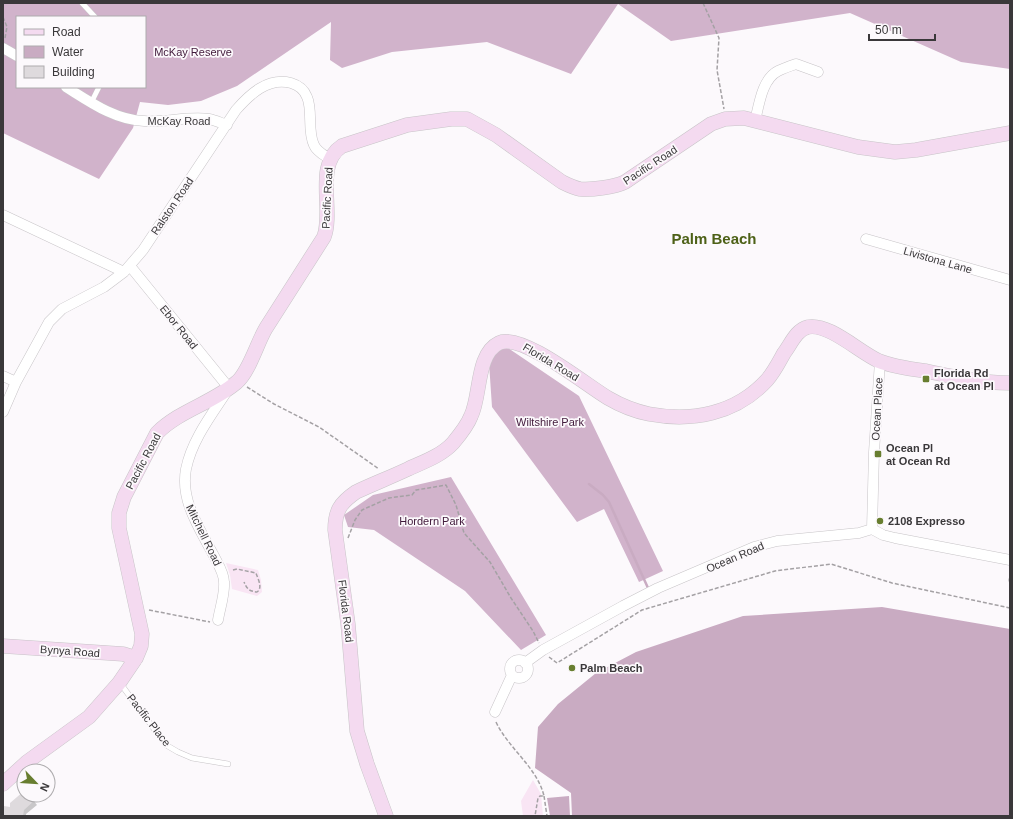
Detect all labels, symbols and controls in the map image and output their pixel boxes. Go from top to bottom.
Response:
legend [16,16,146,88]
scale bar [869,16,935,42]
text: 50 m [875,23,902,37]
text: Road [52,25,81,39]
text: Water [52,45,84,59]
park label: McKay Reserve [154,46,232,58]
text: Building [52,65,95,79]
street label: McKay Road [148,115,210,127]
street label: Pacific Road [621,143,679,187]
street label: Pacific Road [319,167,335,229]
street label: Ralston Road [148,175,196,237]
district label: Palm Beach [671,230,757,247]
street label: Livistona Lane [902,244,974,276]
street label: Ebor Road [158,303,200,351]
street label: Florida Road [521,341,581,383]
place label: Florida Rd at Ocean Pl [934,367,994,392]
marker: Florida Rd at Ocean Pl [921,374,931,384]
street label: Ocean Place [869,377,885,441]
park label: Wiltshire Park [516,416,584,428]
street label: Pacific Road [123,431,163,491]
place label: Ocean Pl at Ocean Rd [886,442,950,467]
marker: Ocean Pl at Ocean Rd [873,449,883,459]
street label: Mitchell Road [184,502,224,568]
park label: Hordern Park [399,515,465,527]
place label: 2108 Expresso [888,515,965,527]
marker: 2108 Expresso [875,516,885,526]
street label: Ocean Road [704,539,766,575]
street label: Florida Road [336,579,356,643]
street label: Bynya Road [40,643,100,659]
place label: Palm Beach [580,662,643,674]
marker: Palm Beach [567,663,577,673]
street label: Pacific Place [125,691,173,749]
north arrow [16,763,56,803]
text: N [38,781,52,793]

